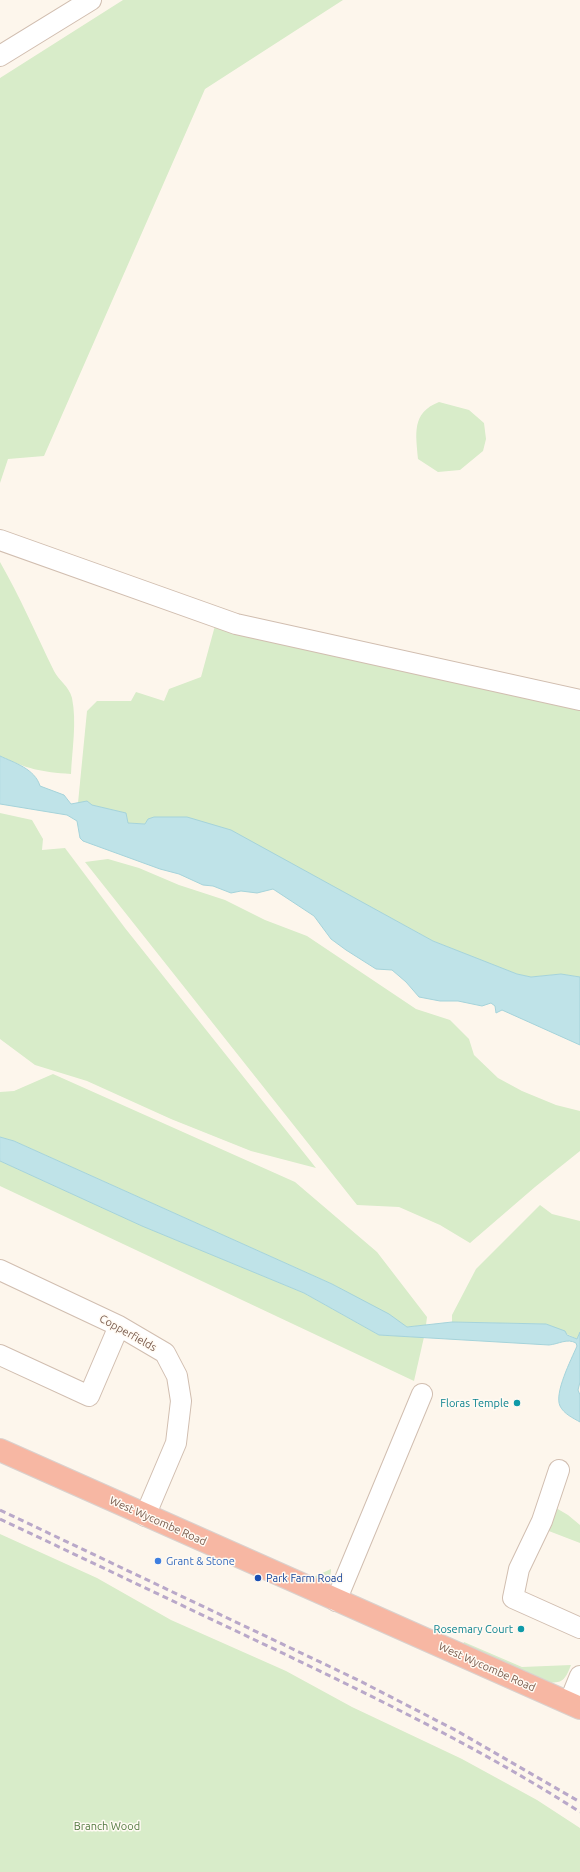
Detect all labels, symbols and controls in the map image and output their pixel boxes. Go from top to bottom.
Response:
street label: Copperfields [97,1312,159,1354]
place label: Floras Temple [440,1396,509,1410]
marker: Floras Temple [512,1398,522,1408]
street label: West Wycombe Road [108,1494,208,1548]
place label: Grant & Stone [166,1554,235,1568]
marker: Grant & Stone [153,1556,163,1566]
place label: Park Farm Road [266,1571,343,1585]
marker: Park Farm Road [253,1573,263,1583]
place label: Rosemary Court [434,1622,513,1636]
marker: Rosemary Court [516,1624,526,1634]
street label: West Wycombe Road [437,1640,537,1694]
park label: Branch Wood [74,1819,140,1833]

